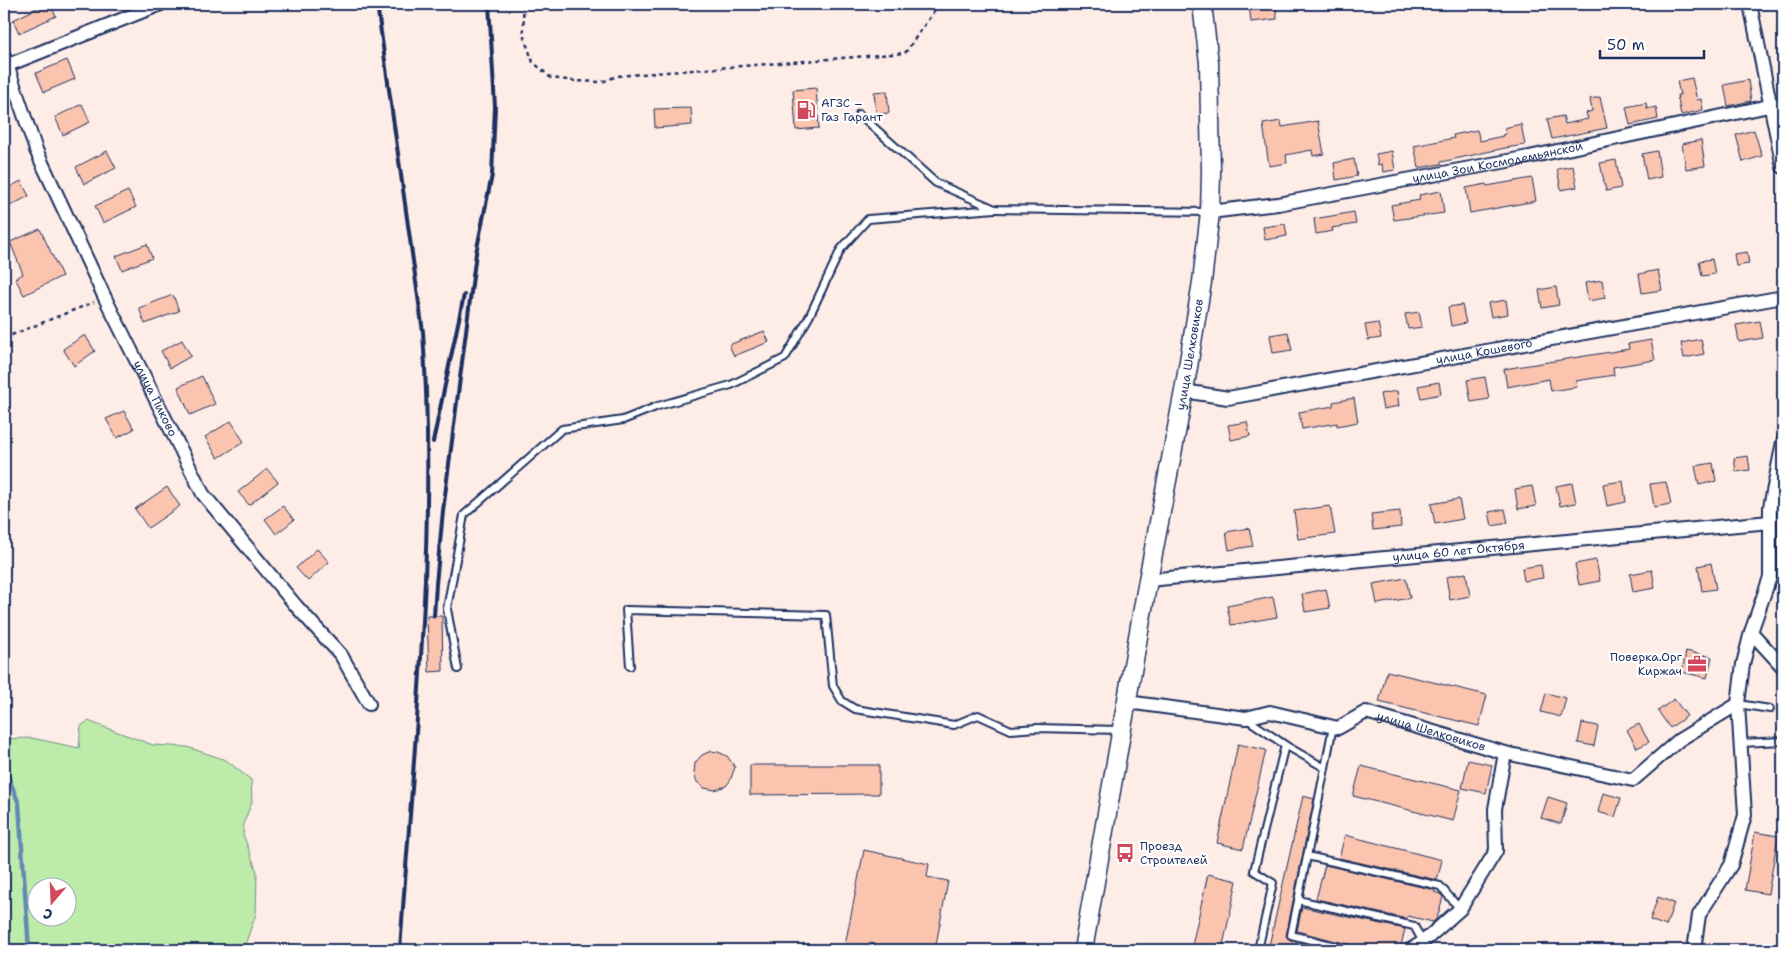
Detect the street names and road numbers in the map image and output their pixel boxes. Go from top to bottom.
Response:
street label: улица Зои Космодемьянской [1411,138,1584,187]
street label: улица Шелковиков [1173,298,1207,411]
street label: улица Кошевого [1435,335,1534,368]
street label: улица Пиково [130,358,181,439]
street label: улица 60 лет Октября [1392,537,1525,565]
street label: улица Шелковиков [1375,708,1487,755]

